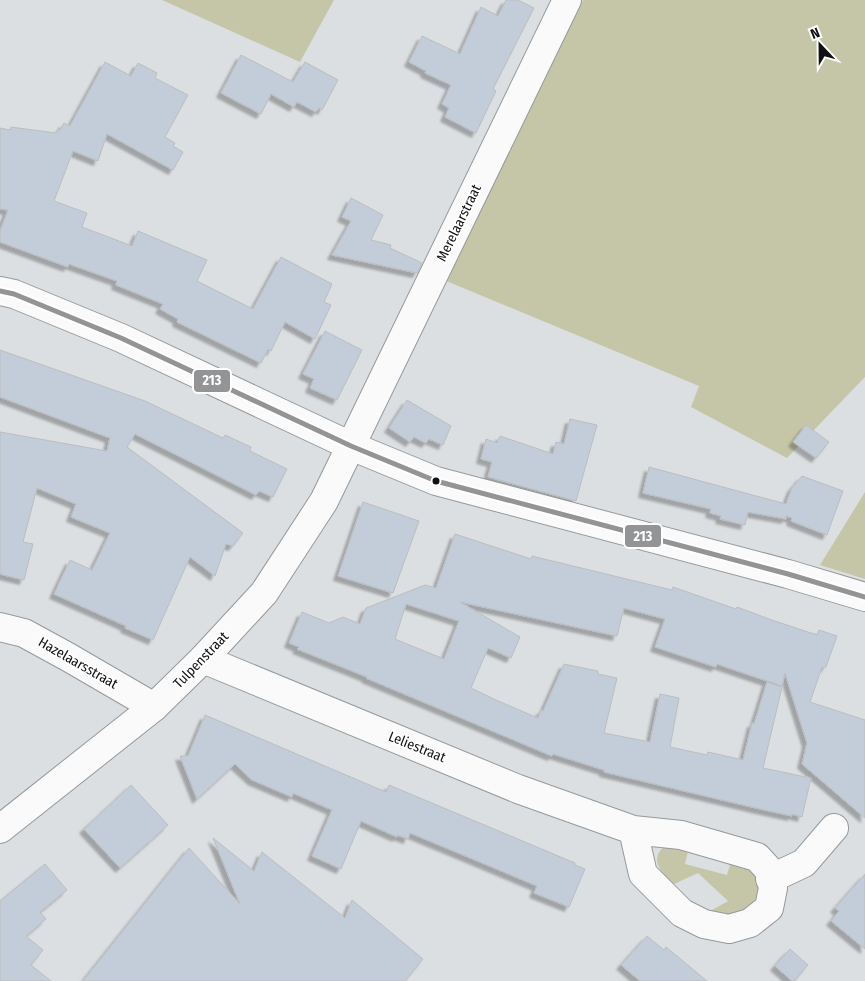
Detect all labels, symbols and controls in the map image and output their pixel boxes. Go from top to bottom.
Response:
north arrow [795,20,845,70]
text: N [808,24,822,43]
street label: Merelaarstraat [433,181,485,264]
line badge: 213 [193,369,231,393]
text: 213 [202,372,222,389]
unlabelled marker [431,476,441,486]
line badge: 213 [624,524,662,548]
text: 213 [633,528,653,545]
street label: Tulpenstraat [170,628,232,692]
street label: Hazelaarsstraat [35,633,121,693]
street label: Leliestraat [386,728,448,766]

